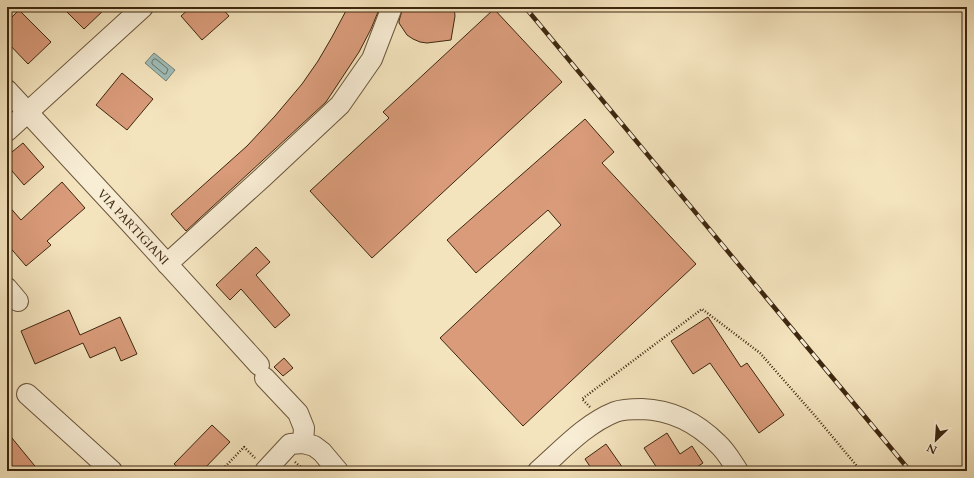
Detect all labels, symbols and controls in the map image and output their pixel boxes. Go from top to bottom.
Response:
street label: VIA PARTIGIANI [94,186,172,268]
north arrow [916,420,956,460]
text: N [924,440,939,457]

